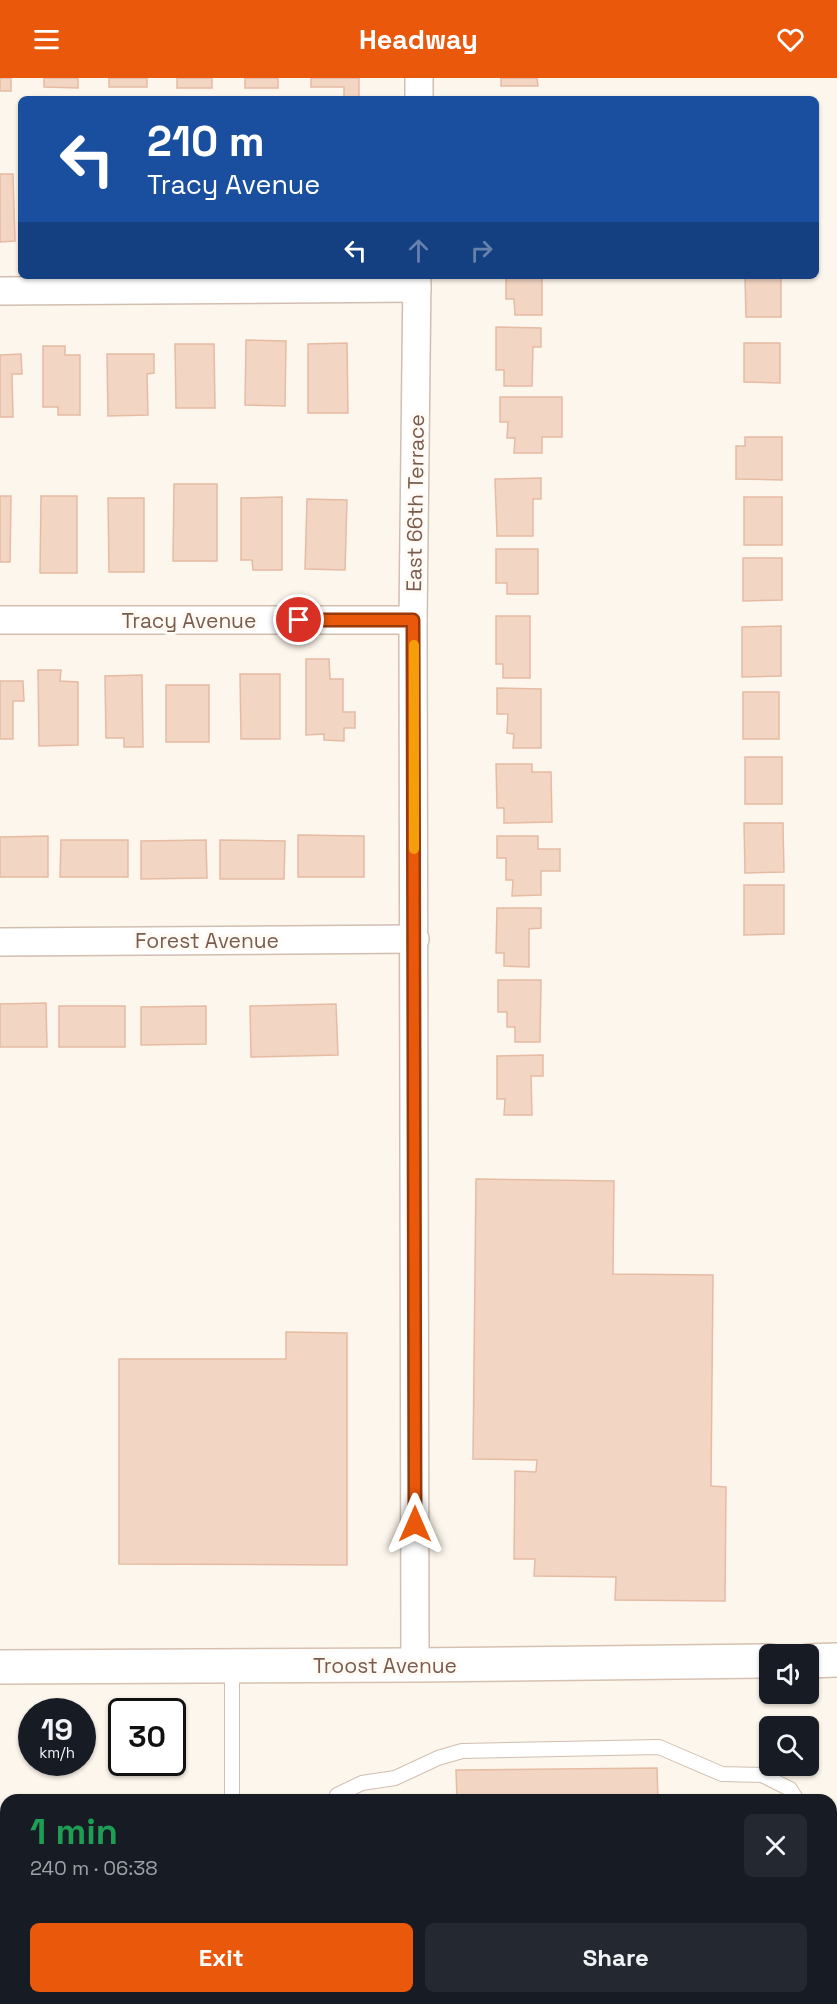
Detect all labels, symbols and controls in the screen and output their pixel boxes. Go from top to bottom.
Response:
text: Headway [359,22,478,57]
icon: menu [30,23,63,56]
icon: heart [774,23,807,56]
text: 210 m [147,115,265,168]
icon: left [48,120,126,198]
text: Tracy Avenue [147,167,320,202]
icon: left [339,234,372,267]
icon: ahead [402,234,435,267]
icon: right [465,234,498,267]
street label: East 66th Terrace [400,414,430,592]
pin [273,594,324,645]
icon: arrive [282,603,315,636]
street label: Tracy Avenue [122,607,256,634]
street label: Forest Avenue [135,927,279,954]
position arrow [383,1492,447,1556]
map controls [759,1644,819,1776]
button: sound [759,1644,819,1704]
street label: Troost Avenue [313,1652,457,1679]
speed limit sign: 30 [108,1698,186,1776]
text: 19 [41,1710,73,1749]
button: search [759,1716,819,1776]
text: km/h [39,1743,75,1762]
text: 1 min [30,1809,118,1855]
button: close [744,1814,807,1877]
text: 240 m · 06:38 [30,1855,158,1881]
button: Exit [30,1923,413,1992]
button: Share [425,1923,807,1992]

